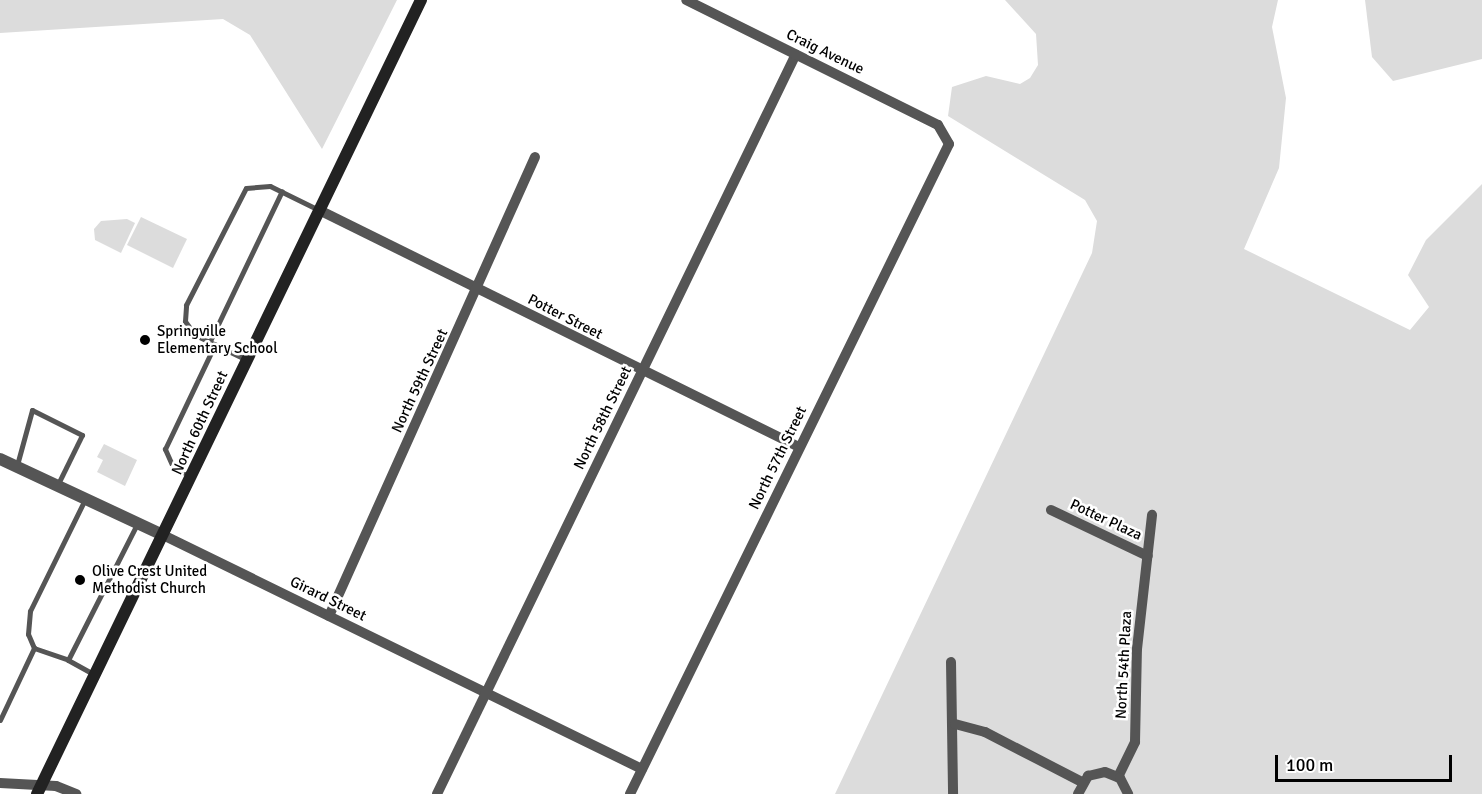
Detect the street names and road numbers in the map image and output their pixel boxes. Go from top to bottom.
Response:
street label: Craig Avenue [783,25,867,79]
street label: Potter Street [525,290,605,344]
street label: North 59th Street [388,326,452,436]
street label: North 58th Street [570,363,636,473]
street label: North 60th Street [168,368,232,478]
street label: North 57th Street [745,403,811,513]
street label: Potter Plaza [1067,496,1145,544]
street label: Girard Street [287,573,369,625]
street label: North 54th Plaza [1112,610,1136,720]

